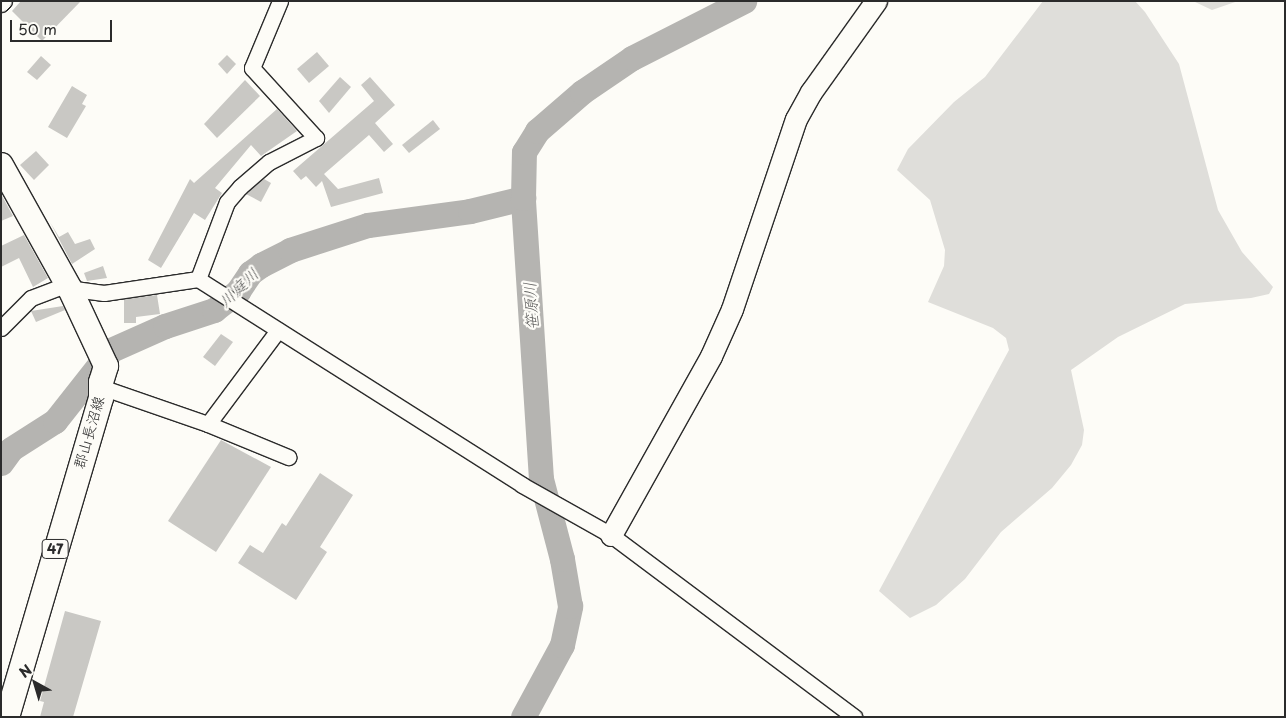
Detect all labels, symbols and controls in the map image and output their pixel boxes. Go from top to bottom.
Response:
scale bar [12,10,115,42]
text: 50 m [18,17,57,40]
water label: 川庭川 [214,263,262,311]
water label: 笹原川 [519,281,541,331]
street label: 郡山長沼線 [69,393,107,471]
road number: 47 [41,538,69,560]
north arrow [10,658,60,708]
text: N [14,659,36,683]

